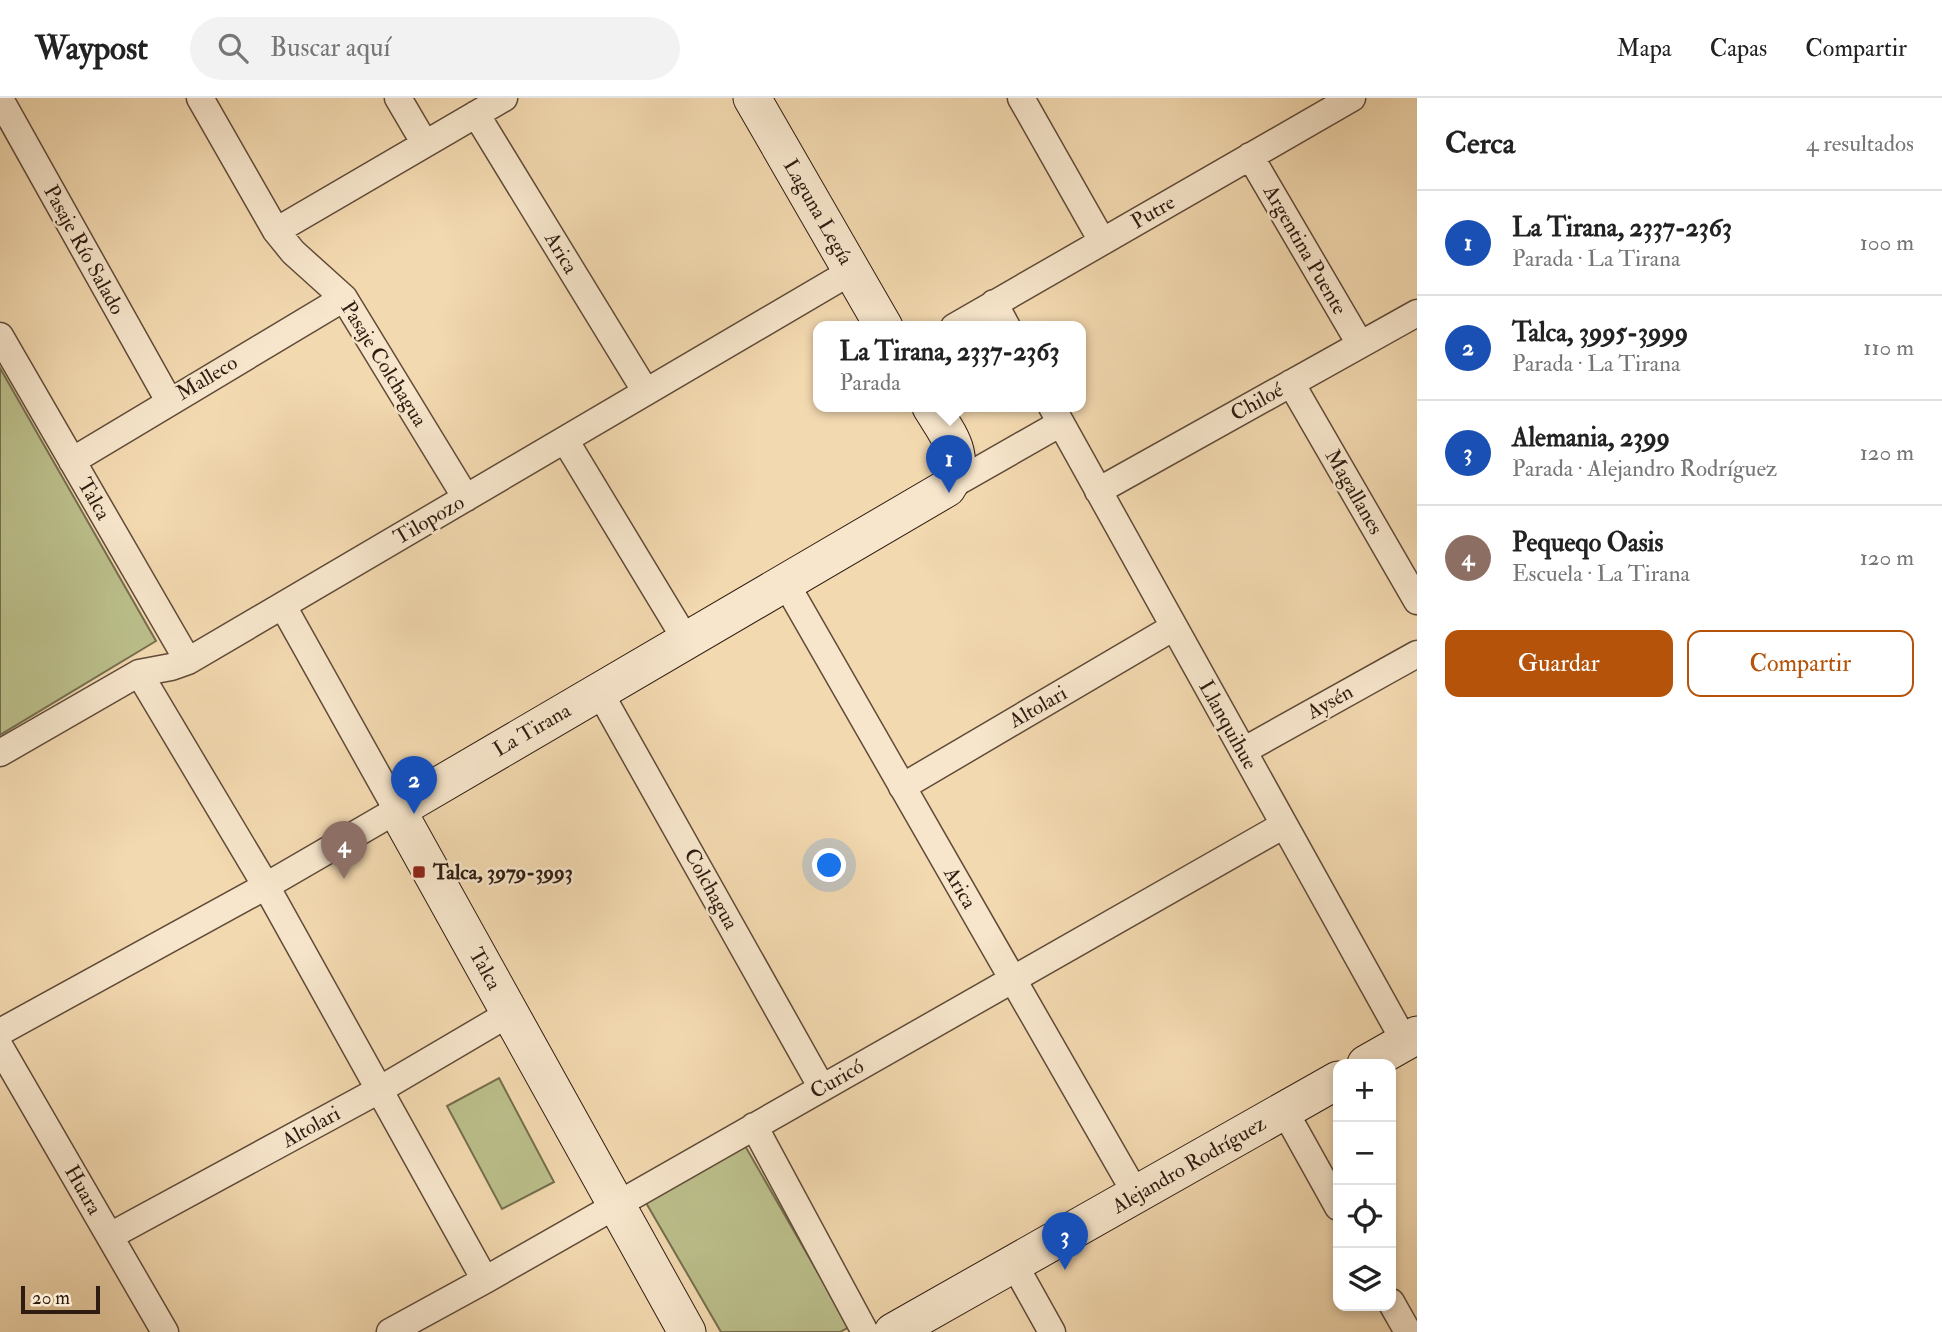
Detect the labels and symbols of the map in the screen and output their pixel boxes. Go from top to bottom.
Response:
street label: Laguna Legía [777,154,859,270]
street label: Argentina Puente [1256,179,1353,320]
street label: Pasaje Río Salado [37,180,131,320]
street label: Putre [1126,189,1180,235]
street label: Arica [538,226,584,279]
street label: Pasaje Colchagua [335,296,434,432]
street label: Malleco [171,349,243,407]
street label: Chiloé [1226,376,1288,427]
pin: 1 [926,435,972,493]
street label: Magallanes [1319,445,1389,539]
street label: Talca [71,473,117,525]
street label: Tilopozo [389,489,469,551]
street label: Llanquihue [1192,676,1264,775]
street label: Aysén [1301,678,1358,726]
street label: Altolari [1003,679,1072,735]
street label: La Tirana [488,697,576,763]
pin: 2 [391,756,437,814]
pin: 4 [321,821,367,879]
street label: Colchagua [678,844,745,935]
your location [812,848,846,882]
place label: Talca, 3979-3993 [432,859,573,886]
street label: Arica [937,861,983,914]
marker: Talca, 3979-3993 [411,864,427,880]
street label: Talca [462,943,508,995]
street label: Curicó [805,1053,869,1105]
street label: Altolari [276,1100,345,1155]
street label: Alejandro Rodríguez [1106,1110,1271,1221]
street label: Huara [58,1160,108,1220]
pin: 3 [1042,1212,1088,1270]
scale bar [21,1283,100,1315]

